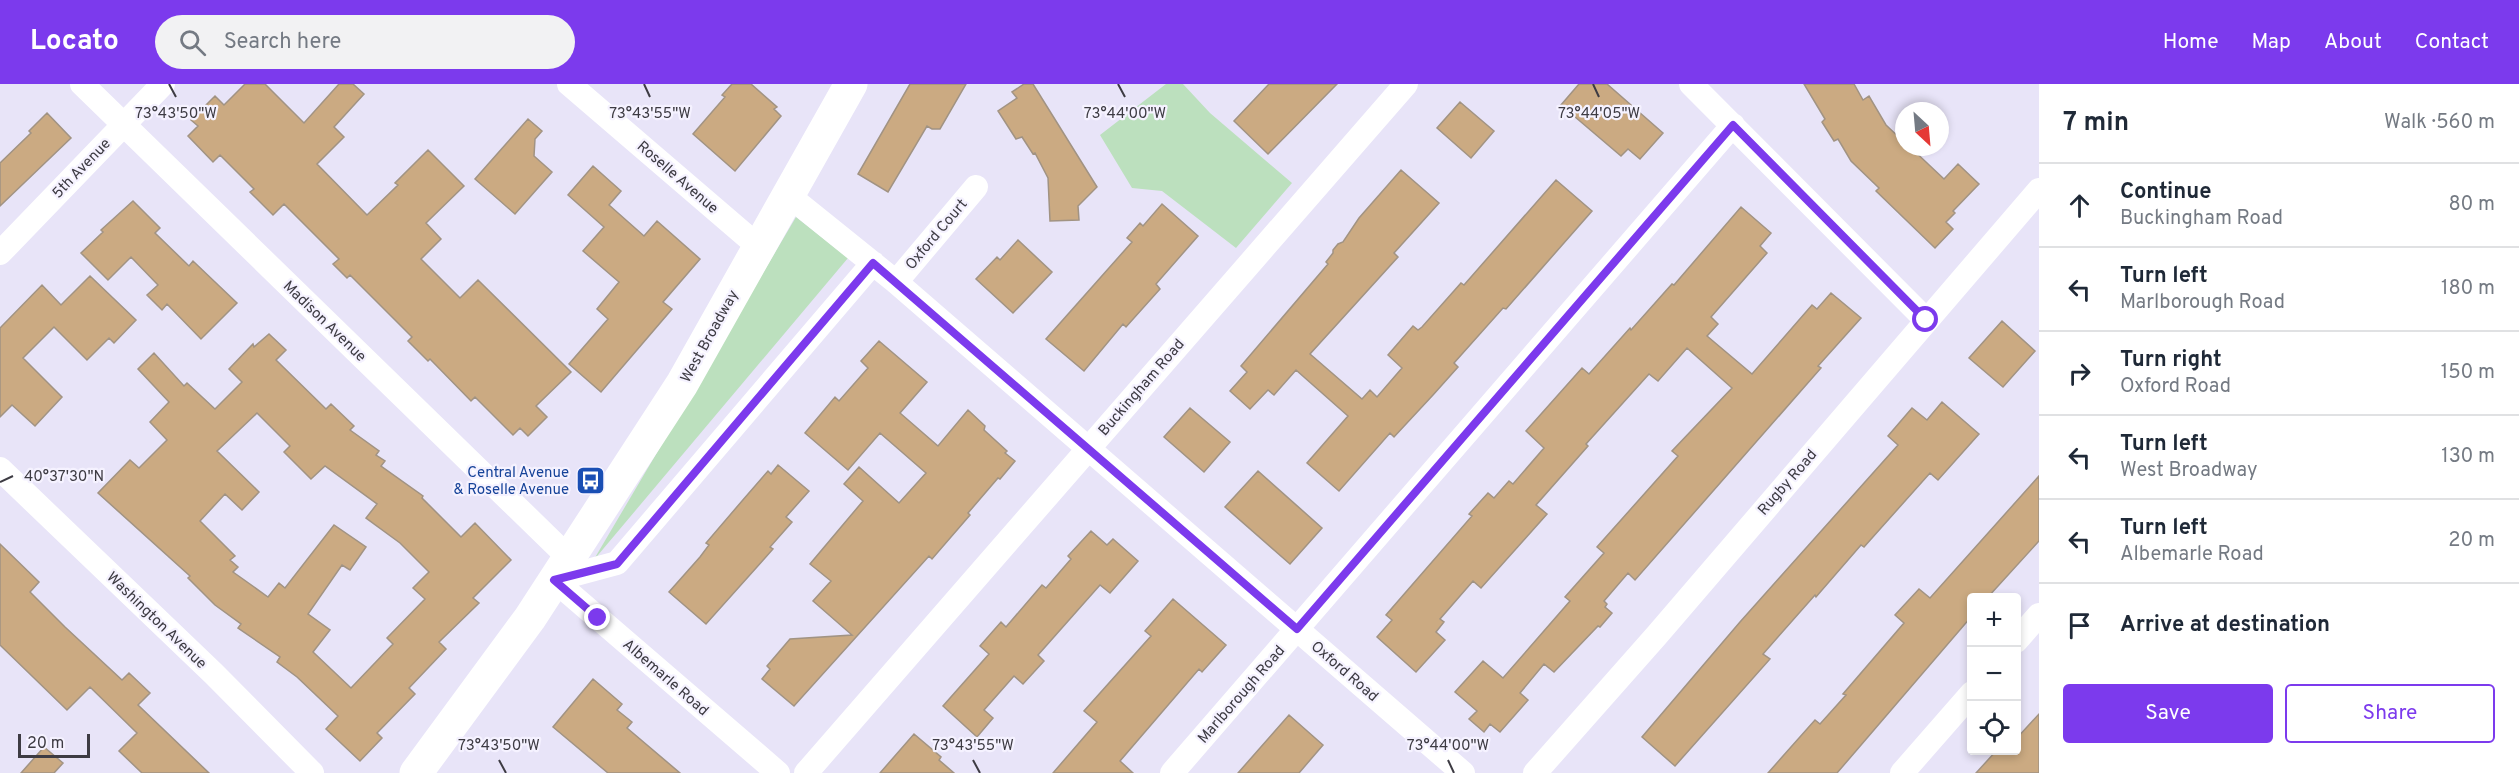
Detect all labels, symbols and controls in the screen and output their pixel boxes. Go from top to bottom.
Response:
search box [155,15,575,69]
text: Locato [30,24,119,60]
icon: search [176,26,209,59]
text: Search here [224,29,341,56]
text: Home [2163,29,2219,56]
text: Map [2252,29,2291,56]
text: About [2324,29,2382,56]
text: Contact [2415,29,2489,56]
north arrow [1895,102,1949,156]
text: 73°43'50"W [135,105,217,124]
text: 73°43'55"W [609,105,691,124]
text: 73°44'00"W [1084,105,1166,124]
text: 73°44'05"W [1558,105,1640,124]
text: 7 min [2063,107,2129,140]
text: Walk · 560 m [2384,110,2495,136]
street label: 5th Avenue [49,135,115,203]
street label: Roselle Avenue [632,138,722,219]
text: Continue [2120,179,2211,206]
icon: ahead [2063,189,2096,222]
text: 80 m [2449,192,2495,218]
street label: Oxford Court [902,196,972,274]
text: Buckingham Road [2120,206,2283,232]
text: Turn left [2120,263,2208,290]
icon: left [2063,273,2096,306]
text: 180 m [2441,276,2495,302]
street label: Madison Avenue [278,278,370,367]
street label: West Broadway [677,287,744,386]
text: Marlborough Road [2120,290,2285,316]
route start [1912,306,1938,332]
street label: Buckingham Road [1095,336,1189,440]
text: Turn right [2120,347,2222,374]
icon: right [2063,357,2096,390]
text: 150 m [2441,360,2495,386]
text: Oxford Road [2120,374,2231,400]
text: Turn left [2120,431,2208,458]
icon: left [2063,441,2096,474]
text: 130 m [2441,444,2495,470]
street label: Rugby Road [1754,446,1822,520]
text: West Broadway [2120,458,2257,484]
place label: Central Avenue & Roselle Avenue [454,464,569,500]
bus stop icon: Central Avenue & Roselle Avenue [574,465,606,497]
text: 40°37'30"N [24,468,104,487]
text: Turn left [2120,515,2208,542]
icon: left [2063,525,2096,558]
text: 20 m [2448,528,2495,554]
text: Albemarle Road [2120,542,2264,568]
street label: Washington Avenue [102,568,210,674]
map controls [1967,593,2021,755]
button: + [1967,593,2021,647]
route end [584,604,610,630]
icon: arrive [2063,609,2096,642]
text: Arrive at destination [2120,612,2330,639]
street label: Albemarle Road [618,636,712,721]
street label: Oxford Road [1306,638,1382,707]
street label: Marlborough Road [1194,642,1290,748]
button: − [1967,647,2021,701]
button: Save [2063,684,2273,743]
button: Share [2285,684,2495,743]
button: locate [1967,701,2021,755]
scale bar [18,731,90,758]
text: 20 m [27,734,64,754]
text: 73°43'50"W [458,737,540,756]
text: 73°43'55"W [932,737,1014,756]
text: 73°44'00"W [1407,737,1489,756]

